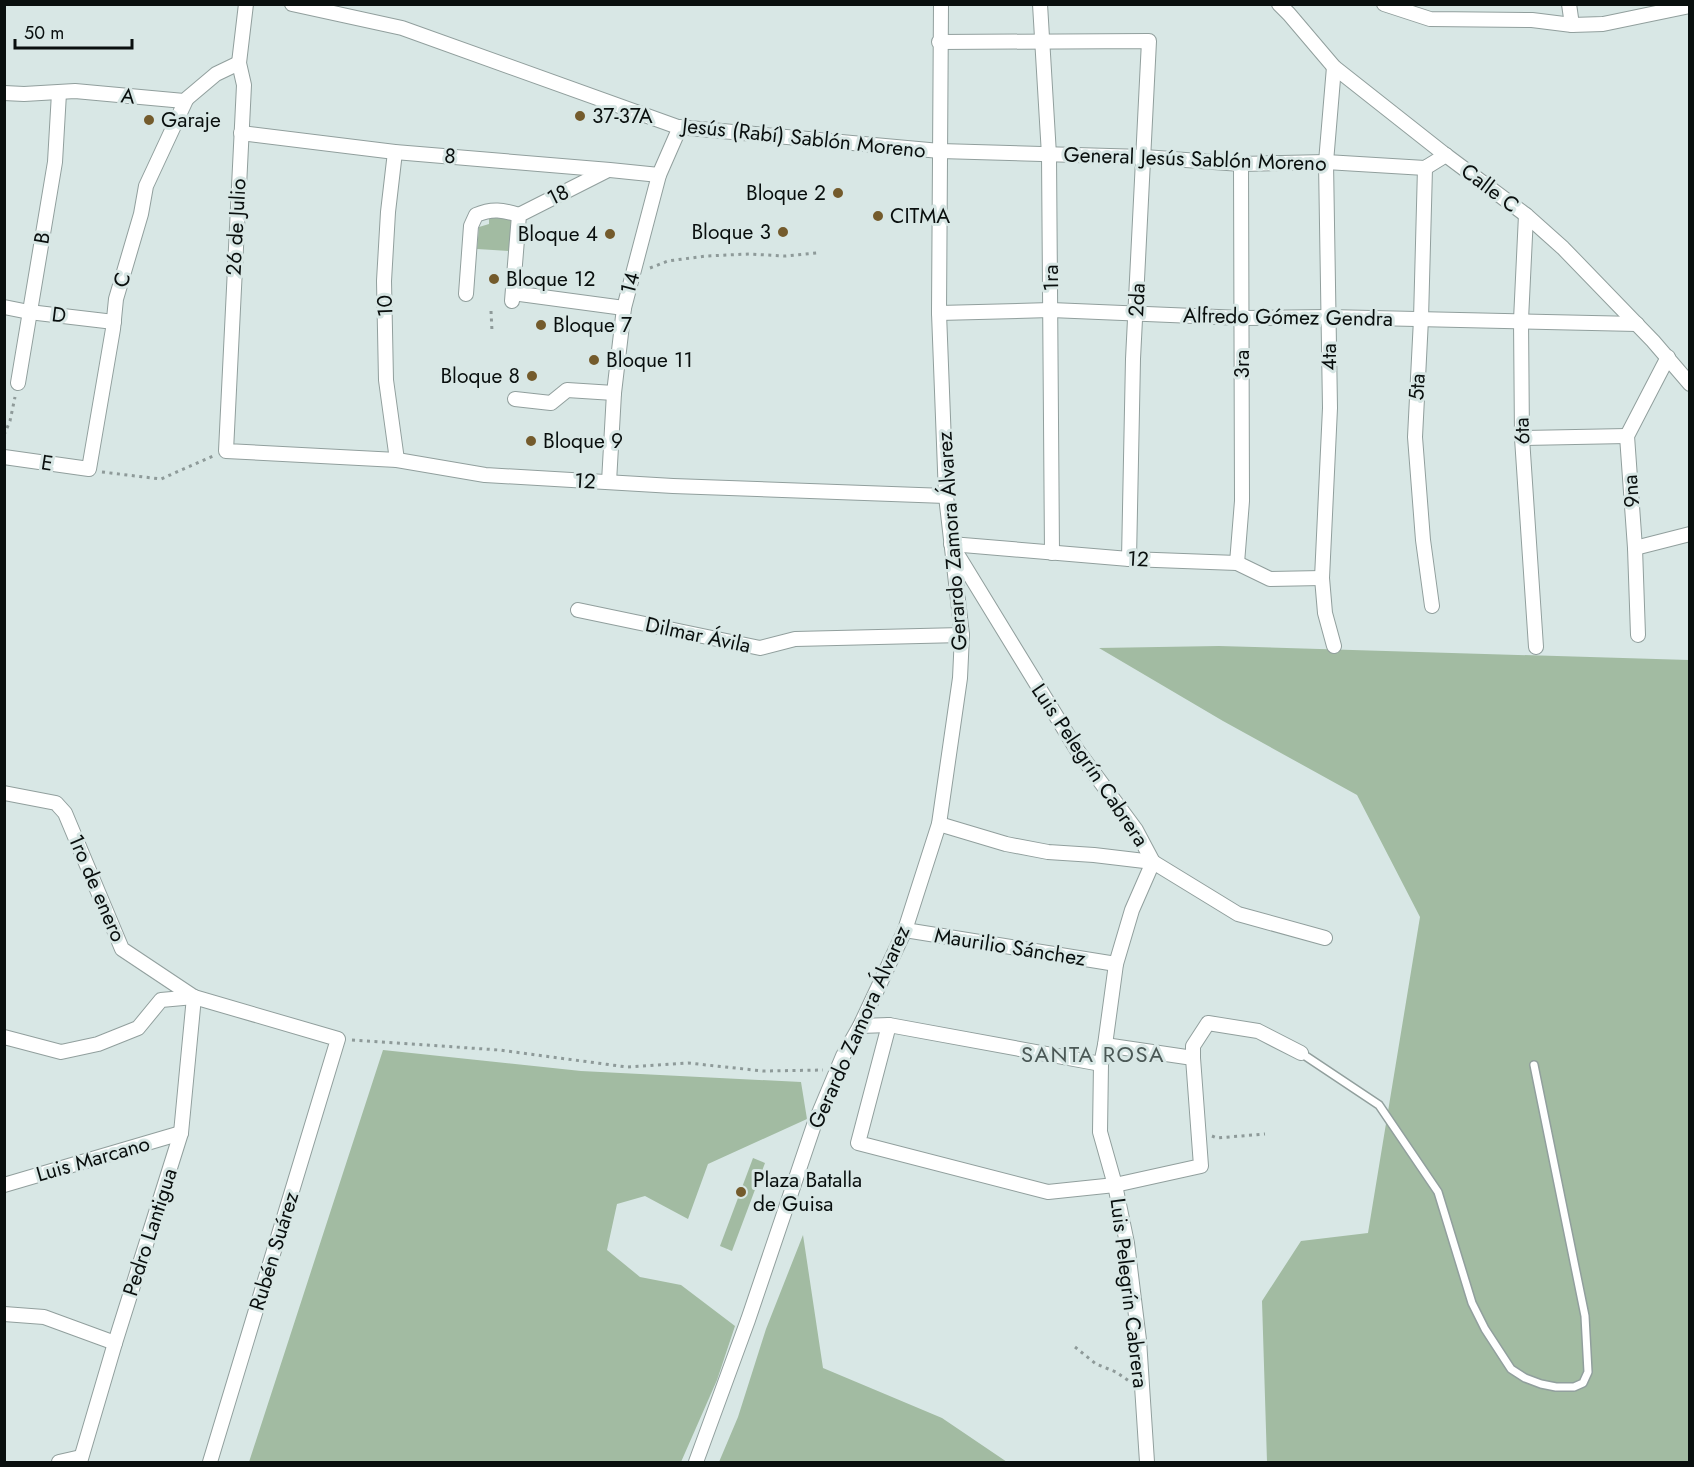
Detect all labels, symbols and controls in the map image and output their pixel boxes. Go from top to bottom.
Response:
scale bar [15,12,132,50]
text: 50 m [24,20,64,46]
street label: A [120,80,137,112]
place label: 37-37A [592,101,653,131]
place label: Garaje [161,105,221,135]
marker: 37-37A [573,109,587,123]
street label: Jesús (Rabí) Sablón Moreno [678,110,927,166]
marker: Garaje [142,113,156,127]
street label: General Jesús Sablón Moreno [1063,139,1327,179]
street label: 8 [443,141,457,171]
street label: Calle C [1455,156,1525,220]
street label: 18 [542,177,574,213]
street label: 26 de Julio [218,178,254,276]
place label: Bloque 2 [746,178,826,208]
marker: Bloque 2 [831,186,845,200]
place label: CITMA [890,201,950,231]
marker: CITMA [871,209,885,223]
place label: Bloque 3 [691,217,771,247]
place label: Bloque 4 [518,219,598,249]
marker: Bloque 3 [776,225,790,239]
marker: Bloque 4 [603,227,617,241]
street label: B [26,230,58,246]
place label: Bloque 12 [506,264,596,294]
street label: 1ra [1036,264,1066,292]
street label: C [106,269,138,291]
street label: 14 [613,269,647,297]
marker: Bloque 12 [487,272,501,286]
street label: 2da [1121,282,1153,318]
street label: 10 [370,294,400,318]
street label: D [50,299,68,331]
street label: Alfredo Gómez Gendra [1183,300,1393,334]
place label: Bloque 7 [553,310,632,340]
marker: Bloque 7 [534,318,548,332]
street label: 4ta [1314,343,1344,371]
place label: Bloque 11 [606,345,693,375]
street label: 3ra [1227,350,1257,378]
marker: Bloque 11 [587,353,601,367]
place label: Bloque 8 [440,361,520,391]
marker: Bloque 8 [525,369,539,383]
street label: 5ta [1401,373,1433,401]
street label: 6ta [1507,417,1537,445]
place label: Bloque 9 [543,426,623,456]
street label: Gerardo Zamora Álvarez [929,430,975,651]
marker: Bloque 9 [524,434,538,448]
street label: E [39,447,55,479]
street label: 12 [574,465,596,497]
street label: 9na [1615,474,1647,508]
street label: 12 [1127,543,1149,575]
street label: Dilmar Ávila [643,609,753,661]
street label: Luis Pelegrín Cabrera [1024,677,1156,853]
street label: 1ro de enero [61,830,133,946]
street label: Gerardo Zamora Álvarez [801,920,917,1133]
street label: Maurilio Sánchez [932,920,1088,974]
district label: SANTA ROSA [1021,1038,1165,1070]
street label: Luis Marcano [33,1128,153,1190]
street label: Pedro Lantigua [115,1164,185,1300]
place label: Plaza Batalla de Guisa [753,1165,862,1219]
marker: Plaza Batalla de Guisa [734,1185,748,1199]
street label: Rubén Suárez [242,1188,306,1314]
street label: Luis Pelegrín Cabrera [1102,1196,1156,1390]

